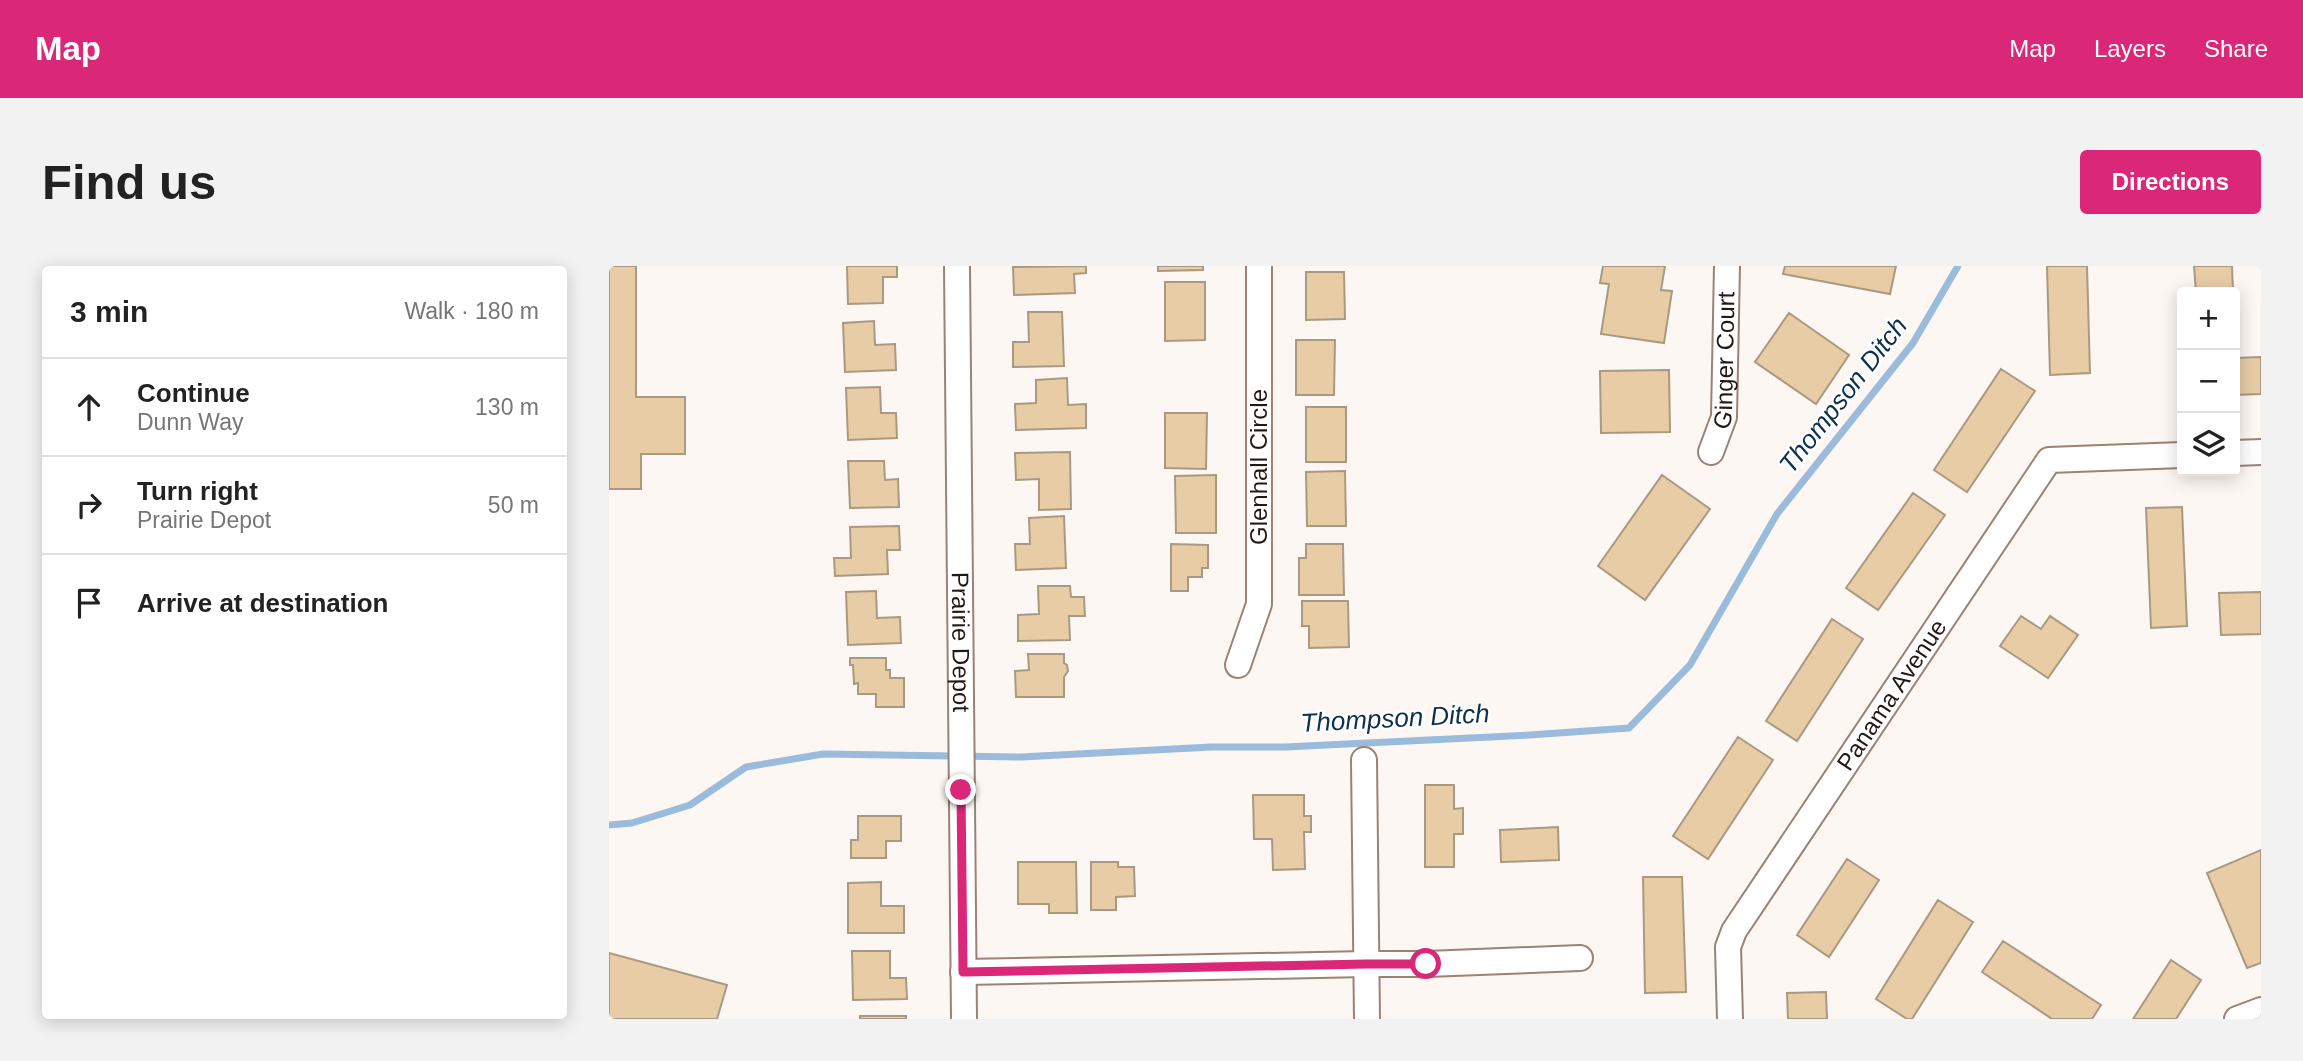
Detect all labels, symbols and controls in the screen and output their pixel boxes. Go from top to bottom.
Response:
text: Map [35,30,101,67]
text: Map [2009,35,2056,62]
text: Layers [2094,35,2166,62]
text: Share [2204,35,2268,62]
button: Directions [2080,150,2261,214]
text: Find us [42,155,216,209]
map controls [2177,287,2240,476]
button: + [2177,287,2240,350]
street label: Ginger Court [1707,291,1739,433]
text: 3 min [70,295,148,328]
text: Walk · 180 m [404,298,539,324]
water label: Thompson Ditch [1773,311,1913,479]
button: − [2177,350,2240,413]
text: Continue [137,378,250,408]
icon: ahead [70,388,108,426]
street label: Glenhall Circle [1245,389,1272,545]
text: 130 m [475,394,539,420]
text: Dunn Way [137,409,244,435]
button: layers [2177,413,2240,476]
text: Turn right [137,476,258,506]
icon: right [70,486,108,524]
text: 50 m [488,492,539,518]
text: Prairie Depot [137,507,271,533]
street label: Prairie Depot [947,572,975,713]
icon: arrive [70,584,108,622]
text: Arrive at destination [137,588,388,618]
street label: Panama Avenue [1831,614,1951,775]
water label: Thompson Ditch [1300,698,1490,738]
route end [945,774,976,805]
route start [1410,948,1441,979]

